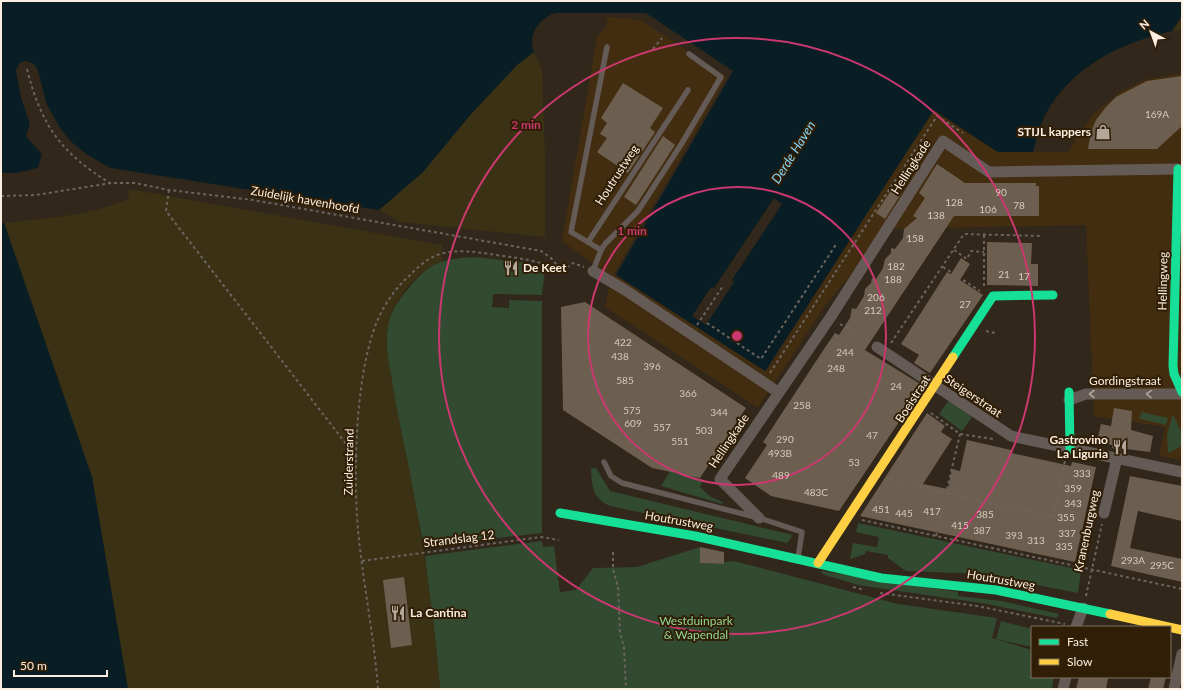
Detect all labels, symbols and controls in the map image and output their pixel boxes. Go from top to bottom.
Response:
north arrow [1131,12,1171,52]
text: N [1137,16,1152,32]
house number: 169A [1145,108,1169,120]
text: 2 min [511,117,541,132]
water label: Derde Haven [768,118,819,186]
shop icon: STIJL kappers [1094,123,1112,141]
place label: STIJL kappers [1017,124,1091,139]
street label: Hellingkade [887,137,934,197]
street label: Houtrustweg [591,142,642,208]
street label: Zuidelijk havenhoofd [250,183,360,216]
house number: 90 [995,186,1007,198]
house number: 128 [945,196,963,208]
house number: 78 [1013,199,1025,211]
house number: 106 [979,203,997,215]
house number: 138 [927,209,945,221]
text: 1 min [617,223,647,238]
house number: 158 [906,232,924,244]
street label: Hellingweg [1154,252,1171,310]
restaurant icon: De Keet [502,259,520,277]
place label: De Keet [523,260,567,275]
house number: 182 [887,260,905,272]
house number: 21 [998,268,1010,280]
house number: 17 [1018,270,1030,282]
house number: 188 [884,273,902,285]
house number: 206 [867,291,885,303]
house number: 27 [959,298,971,310]
house number: 212 [864,304,882,316]
centre of rings [730,329,744,343]
house number: 422 [614,336,632,348]
house number: 244 [836,346,854,358]
house number: 438 [611,350,629,362]
house number: 396 [643,360,661,372]
house number: 248 [827,362,845,374]
street label: Steigerstraat [942,371,1006,421]
street label: Boeistraat [892,372,934,425]
street label: Gordingstraat [1089,373,1162,388]
house number: 585 [616,374,634,386]
house number: 24 [890,380,902,392]
house number: 366 [679,387,697,399]
one-way arrow [1089,390,1095,398]
one-way arrow [1146,390,1152,398]
house number: 258 [793,399,811,411]
house number: 575 [623,404,641,416]
house number: 344 [710,406,728,418]
street label: Hellingkade [705,411,752,471]
house number: 609 [624,417,642,429]
house number: 557 [653,421,671,433]
house number: 503 [695,424,713,436]
street label: Zuiderstrand [340,428,357,496]
house number: 47 [866,429,878,441]
place label: Gastrovino La Liguria [1049,432,1108,461]
house number: 290 [776,433,794,445]
house number: 551 [671,435,689,447]
restaurant icon: Gastrovino La Liguria [1111,438,1129,456]
house number: 493B [768,447,792,459]
house number: 53 [848,456,860,468]
house number: 333 [1073,467,1091,479]
house number: 489 [772,469,790,481]
house number: 359 [1064,482,1082,494]
house number: 483C [804,486,828,498]
street label: Kranenburgweg [1070,488,1103,573]
house number: 343 [1064,497,1082,509]
house number: 451 [872,503,890,515]
house number: 417 [923,505,941,517]
street label: Houtrustweg [644,507,714,534]
house number: 445 [895,507,913,519]
house number: 385 [976,508,994,520]
house number: 355 [1057,511,1075,523]
house number: 415 [951,519,969,531]
house number: 387 [973,524,991,536]
street label: Strandslag 12 [423,527,495,550]
house number: 337 [1058,527,1076,539]
house number: 393 [1005,529,1023,541]
house number: 313 [1027,534,1045,546]
house number: 335 [1055,540,1073,552]
house number: 293A [1121,554,1145,566]
house number: 295C [1150,559,1174,571]
street label: Houtrustweg [966,566,1036,593]
restaurant icon: La Cantina [389,604,407,622]
place label: La Cantina [410,605,467,620]
park label: Westduinpark & Wapendal [659,613,734,642]
legend [1031,626,1171,678]
text: Fast [1067,634,1089,649]
scale bar [14,652,107,678]
text: Slow [1067,654,1093,669]
text: 50 m [20,658,47,673]

